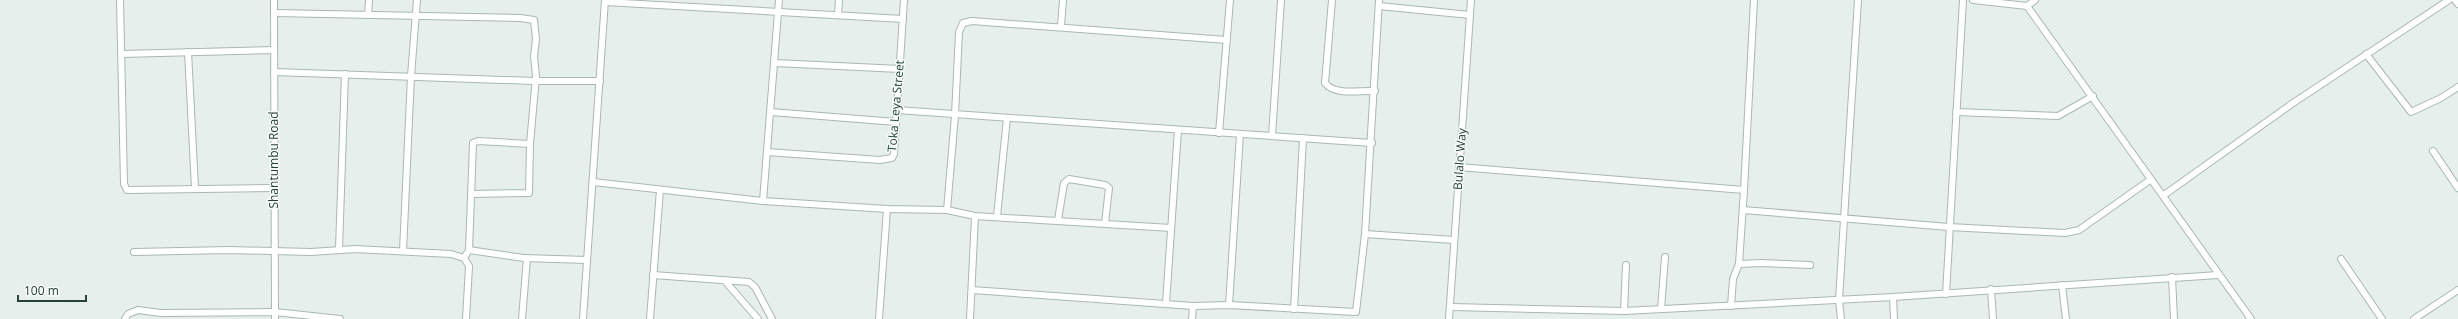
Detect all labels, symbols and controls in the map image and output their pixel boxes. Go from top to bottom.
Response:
street label: Toka Leya Street [883,59,908,153]
street label: Shantumbu Road [265,111,282,209]
street label: Bulalo Way [1449,126,1470,190]
scale bar [18,277,86,303]
text: 100 m [24,282,59,299]

